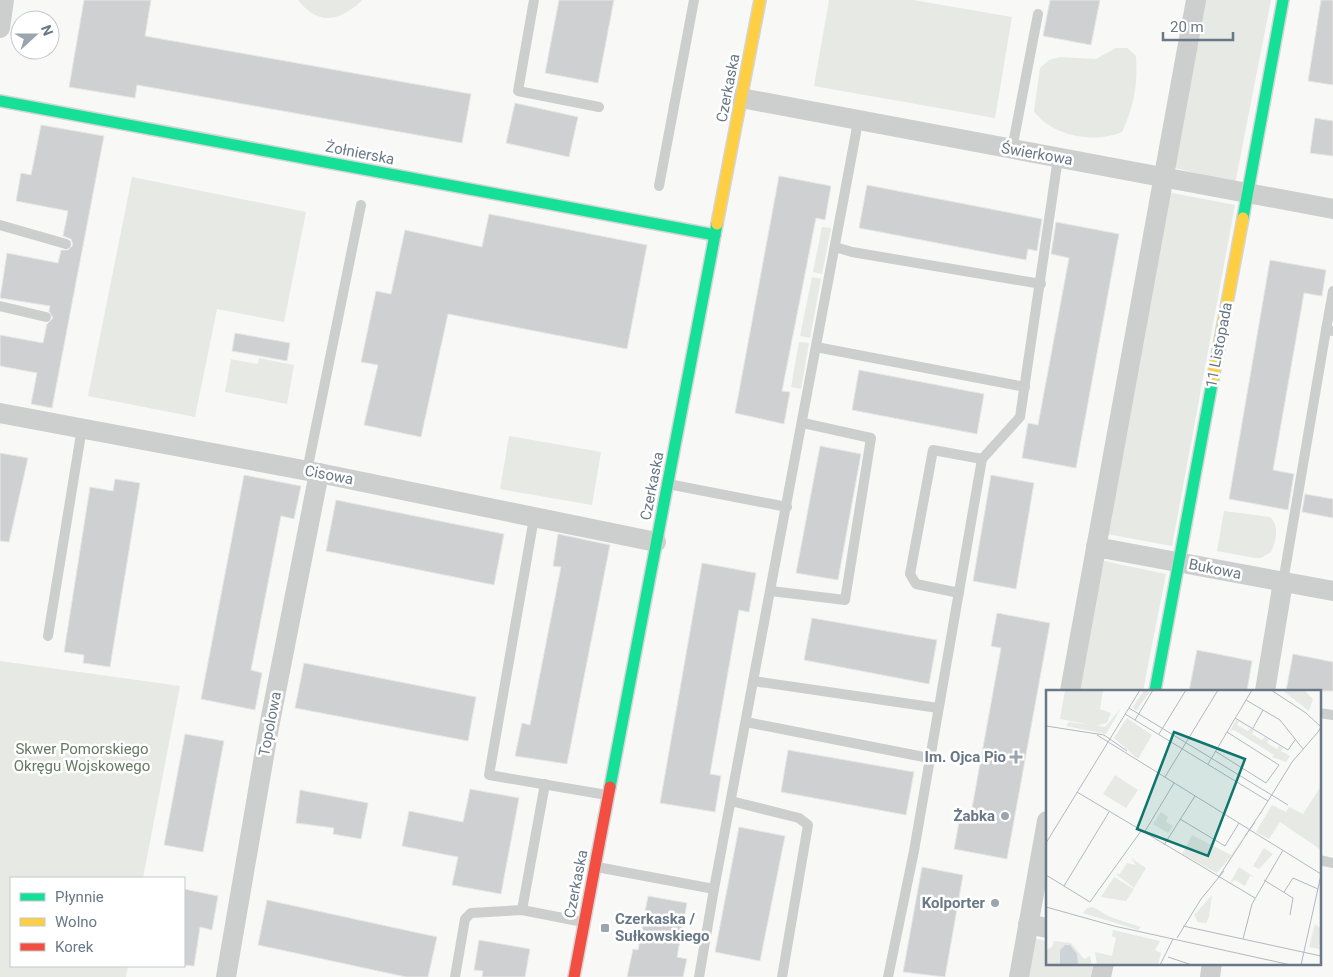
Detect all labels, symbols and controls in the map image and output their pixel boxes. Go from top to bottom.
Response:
north arrow [10,10,60,60]
scale bar [1163,10,1233,42]
text: 20 m [1170,18,1204,36]
text: N [38,23,56,38]
street label: Czerkaska [713,52,743,124]
street label: Żołnierska [324,137,396,169]
street label: Świerkowa [1000,139,1074,169]
street label: 11 Listopada [1202,301,1236,389]
street label: Czerkaska [637,450,667,522]
street label: Cisowa [303,461,355,489]
street label: Bukowa [1187,555,1243,583]
street label: Topolowa [255,690,285,758]
inset map [1046,690,1320,964]
park label: Skwer Pomorskiego Okręgu Wojskowego [14,740,150,775]
place label: Im. Ojca Pio [925,748,1006,766]
marker: Im. Ojca Pio [1010,751,1022,763]
place label: Żabka [953,807,995,825]
marker: Żabka [999,810,1011,822]
street label: Czerkaska [561,848,591,920]
legend [10,877,185,967]
text: Płynnie [55,888,104,906]
place label: Kolporter [922,894,985,912]
marker: Kolporter [989,897,1001,909]
place label: Czerkaska / Sułkowskiego [615,910,710,945]
text: Wolno [55,913,97,931]
marker: Czerkaska / Sułkowskiego [599,922,611,934]
text: Korek [55,938,94,956]

